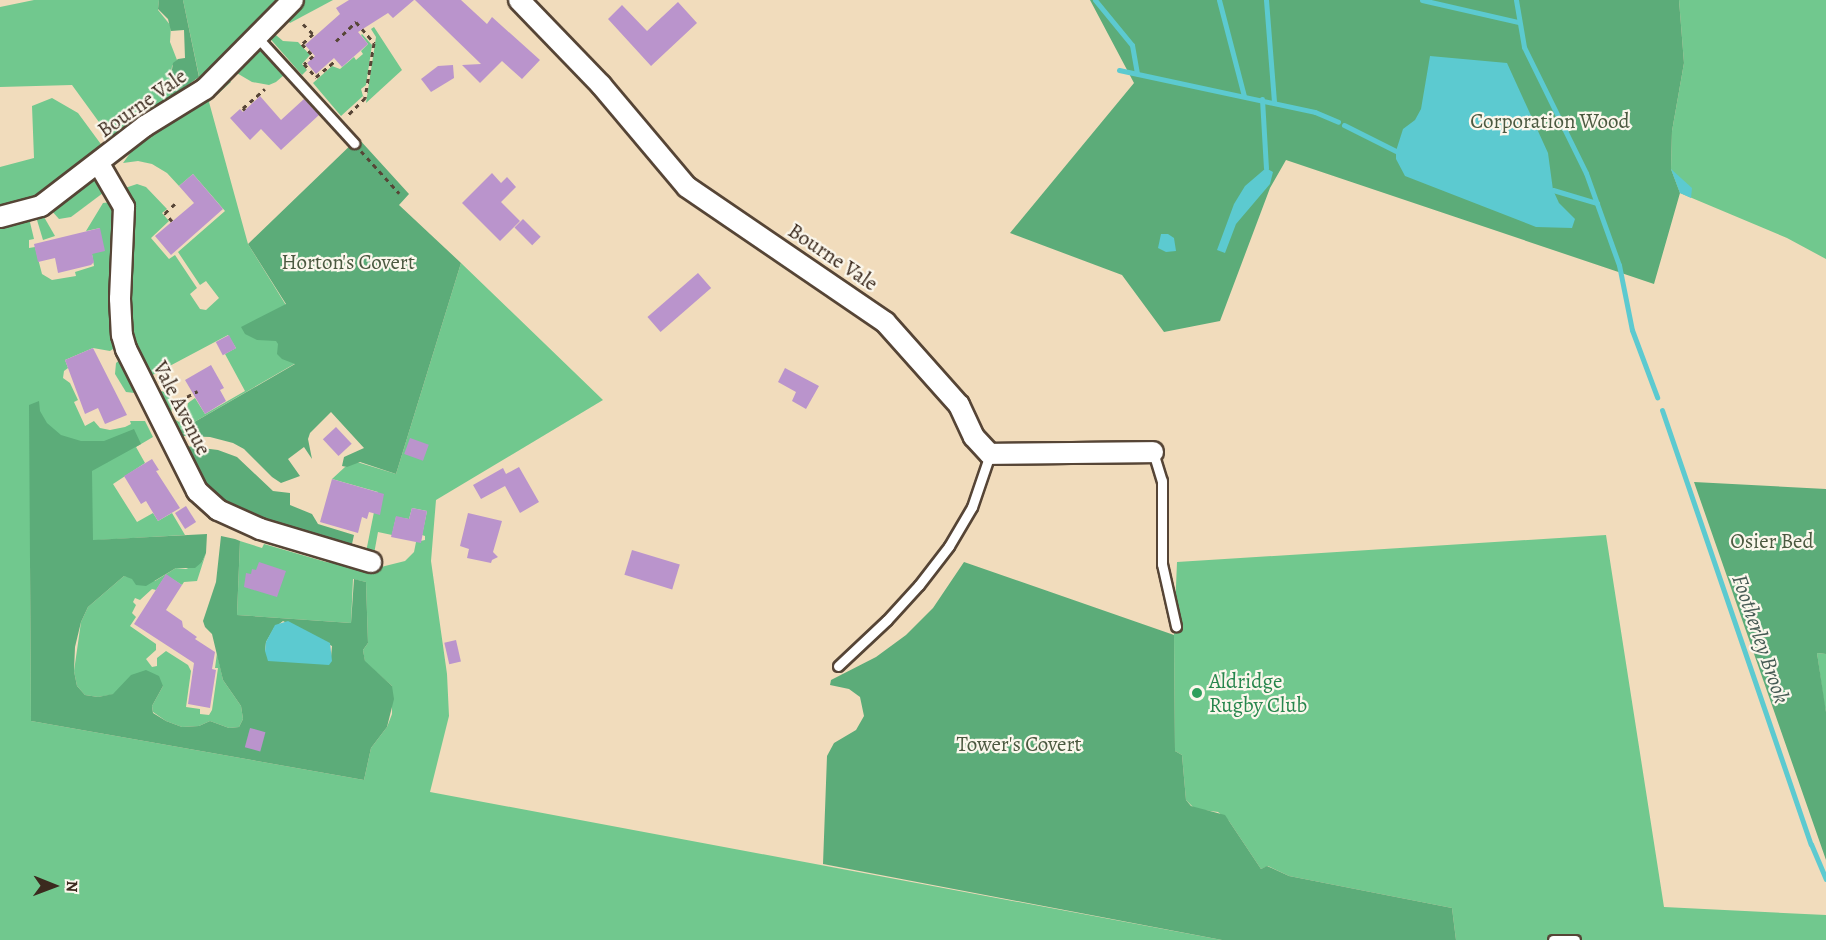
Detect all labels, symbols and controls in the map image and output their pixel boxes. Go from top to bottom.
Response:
street label: Bourne Vale [93,63,191,143]
park label: Corporation Wood [1470,108,1630,134]
street label: Bourne Vale [783,218,883,296]
park label: Horton's Covert [281,249,415,275]
street label: Vale Avenue [148,357,216,459]
park label: Osier Bed [1730,528,1814,554]
water label: Footherley Brook [1726,571,1794,707]
place label: Aldridge Rugby Club [1209,668,1307,718]
marker: Aldridge Rugby Club [1190,686,1204,700]
park label: Tower's Covert [957,731,1081,757]
north arrow [24,856,84,916]
text: N [61,880,83,892]

